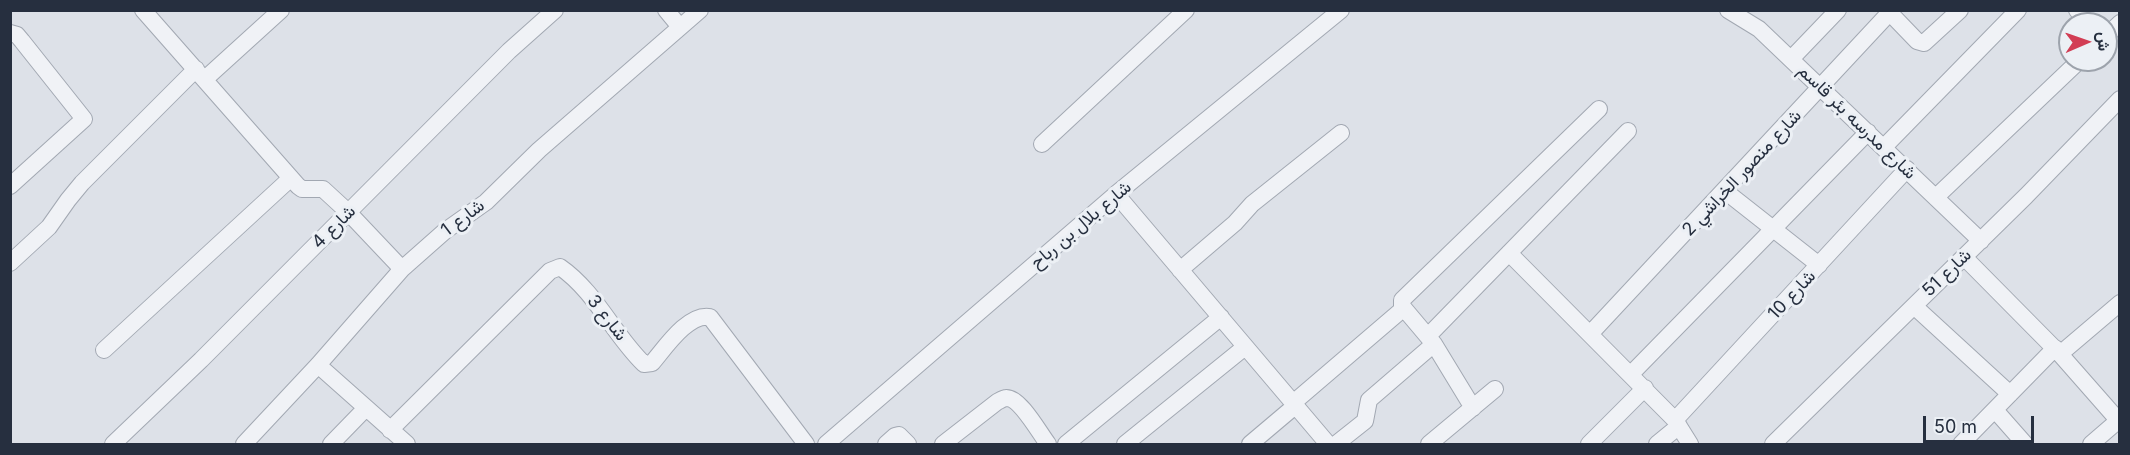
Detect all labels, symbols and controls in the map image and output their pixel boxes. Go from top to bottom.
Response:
north arrow [2058,12,2118,72]
text: ش [2094,31,2114,51]
street label: شارع مدرسه بئر قاسم [1793,60,1921,184]
street label: شارع منصور الخراشي 2 [1678,105,1806,241]
street label: شارع بلال بن رباح [1026,177,1136,273]
street label: شارع 1 [437,195,489,241]
street label: شارع 4 [308,201,360,253]
street label: شارع 51 [1918,245,1976,301]
street label: شارع 10 [1764,266,1820,324]
street label: شارع 3 [582,291,632,345]
scale bar [1926,404,2037,442]
text: 50 m [1934,416,1977,437]

